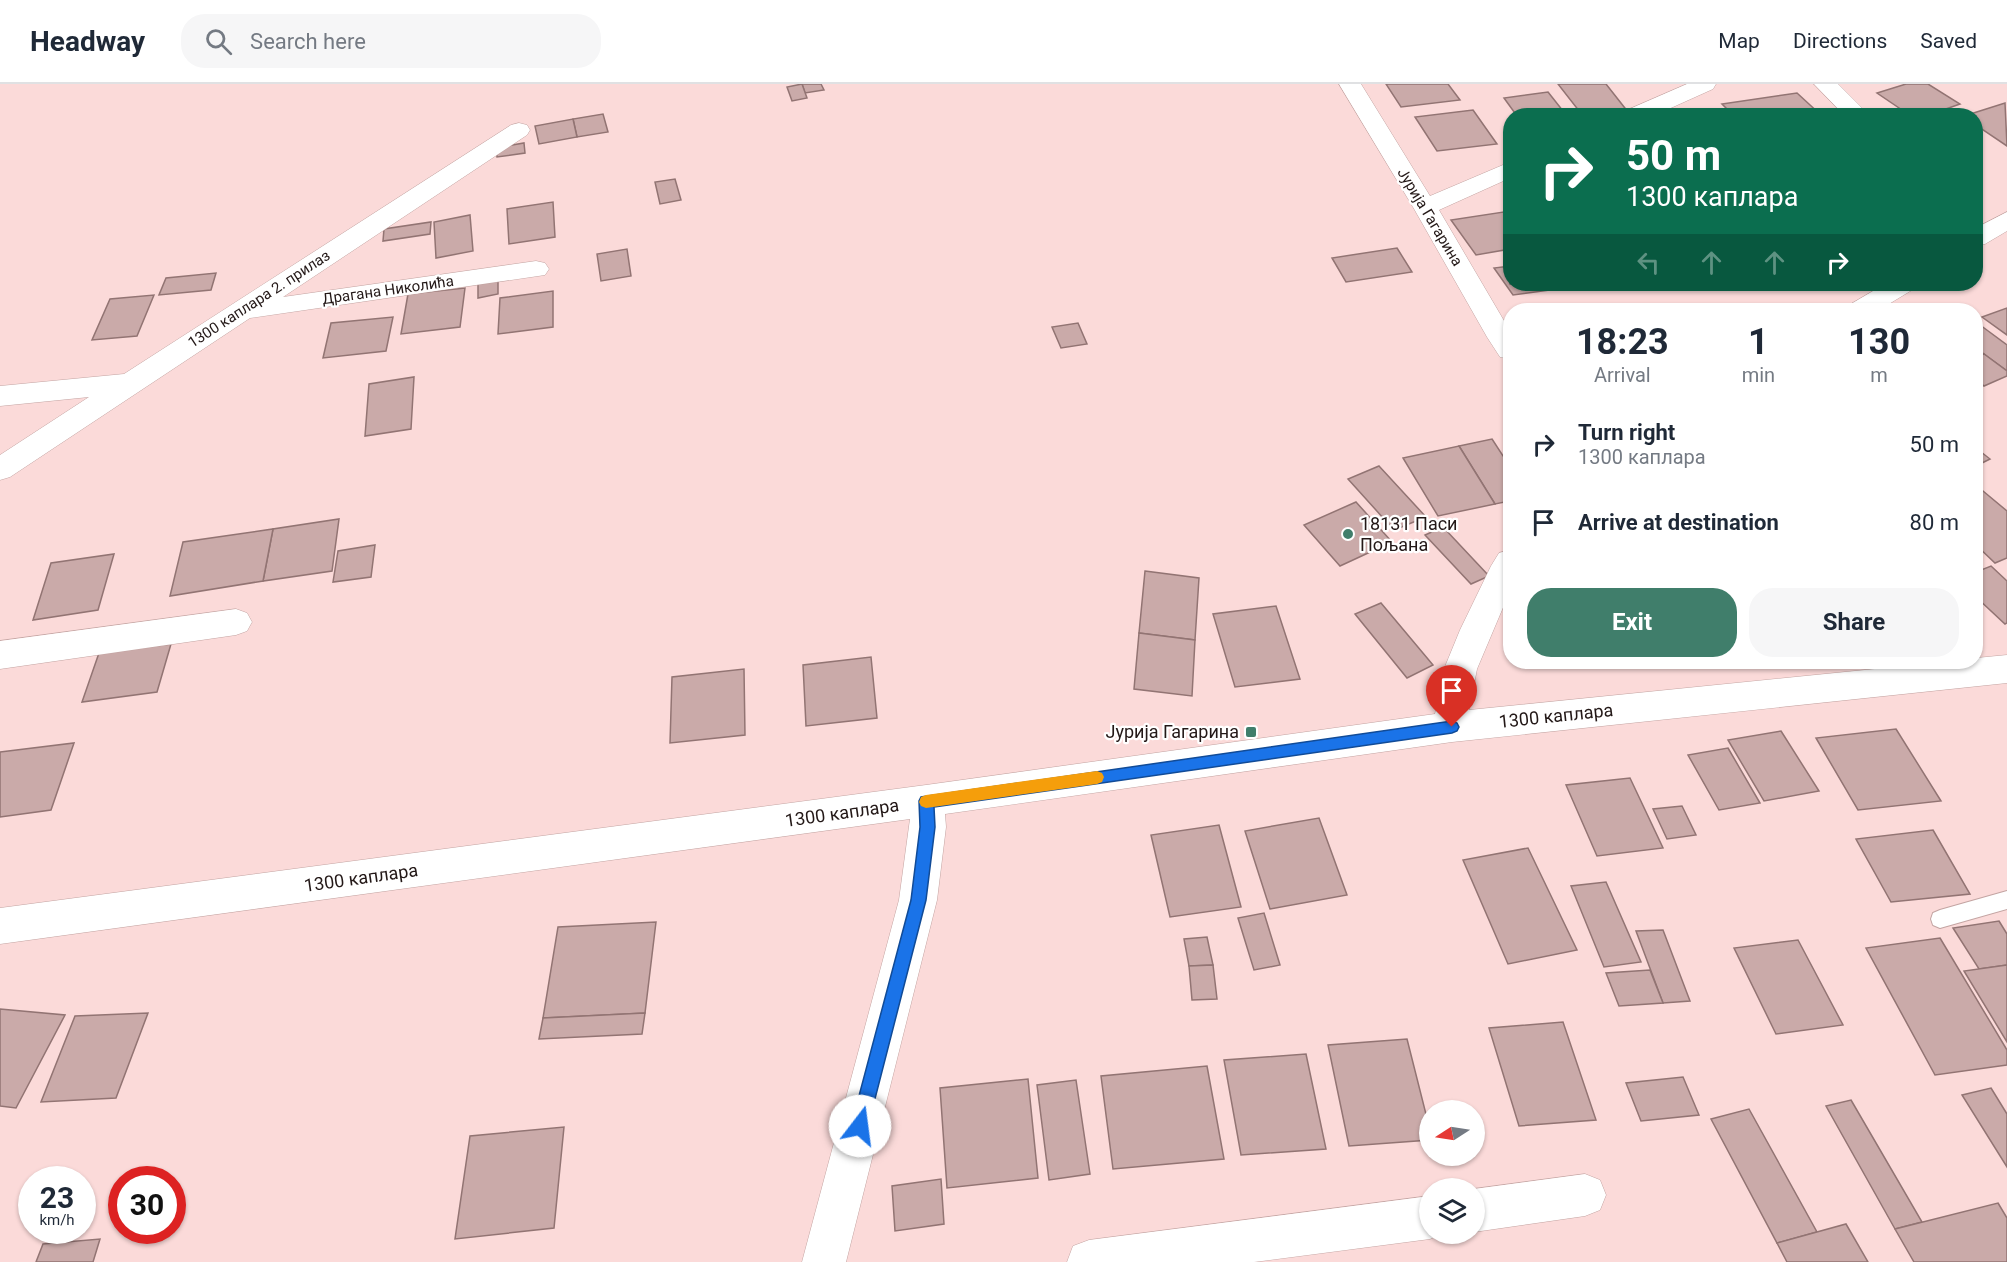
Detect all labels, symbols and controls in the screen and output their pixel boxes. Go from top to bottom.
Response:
search box [181,14,601,68]
text: Headway [30,25,145,58]
icon: search [202,25,235,58]
text: Search here [250,29,366,54]
text: Map [1718,29,1760,53]
text: Directions [1793,29,1887,53]
text: Saved [1920,29,1977,53]
text: 50 m [1626,131,1721,180]
icon: right [1527,132,1605,210]
street label: Јурија Гагарина [1394,165,1466,269]
text: 1300 каплара [1626,181,1798,213]
street label: 1300 каплара 2. прилаз [185,246,333,352]
icon: left [1632,246,1665,279]
icon: ahead [1695,246,1728,279]
icon: ahead [1758,246,1791,279]
icon: right [1821,246,1854,279]
street label: Драгана Николића [321,272,455,308]
text: 18:23 [1576,321,1669,363]
text: 1 [1748,321,1769,363]
text: 130 [1848,321,1910,363]
text: Arrival [1594,363,1651,387]
text: min [1742,363,1775,387]
text: m [1870,363,1888,387]
text: Turn right [1578,420,1675,445]
icon: right [1527,428,1560,461]
text: 50 m [1910,432,1959,457]
text: 1300 каплара [1578,445,1706,469]
icon: arrive [1527,506,1560,539]
text: Arrive at destination [1578,510,1779,535]
text: 80 m [1910,510,1959,535]
place label: 18131 Паси Пољана [1360,513,1458,555]
marker: 18131 Паси Пољана [1341,527,1355,541]
button: Exit [1527,588,1737,657]
button: Share [1749,588,1959,657]
pin [1426,665,1477,727]
icon: arrive [1435,674,1468,707]
street label: 1300 каплара [1498,699,1614,732]
place label: Јурија Гагарина [1106,721,1239,742]
marker: Јурија Гагарина [1244,725,1258,739]
street label: 1300 каплара [784,794,900,831]
street label: 1300 каплара [303,859,419,896]
position arrow [828,1094,892,1158]
north arrow [1419,1100,1485,1166]
map controls [1419,1100,1485,1244]
speed limit sign: 30 [108,1166,186,1244]
button: layers [1419,1178,1485,1244]
text: 23 [40,1180,74,1215]
text: km/h [39,1211,75,1229]

